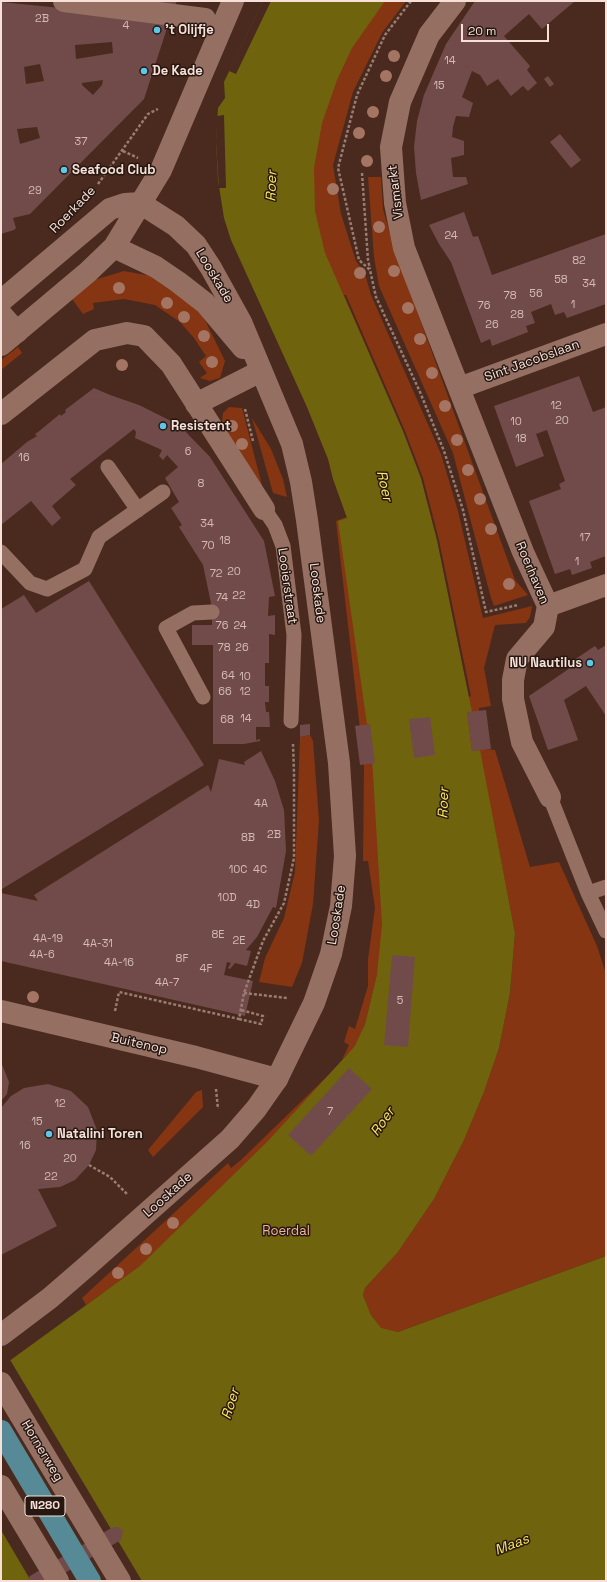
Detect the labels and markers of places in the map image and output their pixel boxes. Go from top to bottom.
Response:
place label: 't Olijfje [165,22,214,38]
marker: 't Olijfje [152,25,162,35]
place label: De Kade [152,63,203,79]
marker: De Kade [139,66,149,76]
place label: Seafood Club [72,162,156,178]
marker: Seafood Club [59,165,69,175]
place label: Resistent [171,418,231,434]
marker: Resistent [158,421,168,431]
place label: NU Nautilus [510,655,582,671]
marker: NU Nautilus [585,658,595,668]
place label: Natalini Toren [57,1126,143,1142]
marker: Natalini Toren [44,1129,54,1139]

